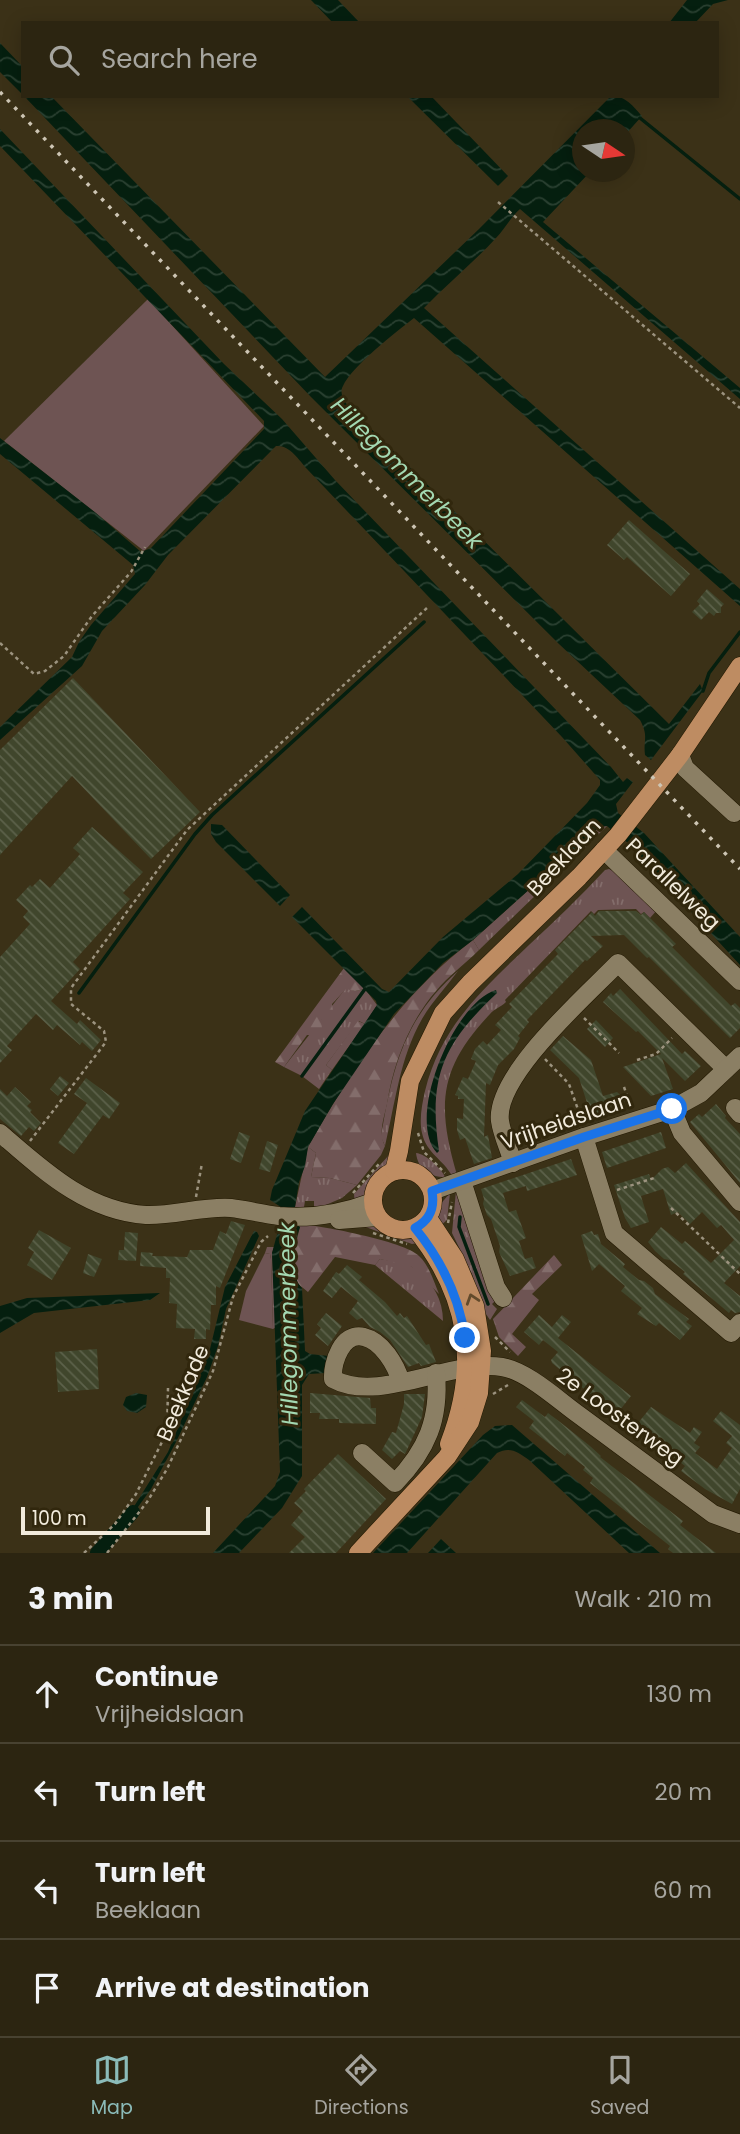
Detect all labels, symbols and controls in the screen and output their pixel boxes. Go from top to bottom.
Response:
search box [21,21,719,98]
icon: search [45,41,83,79]
text: Search here [101,41,258,77]
north arrow [572,119,635,182]
water label: Hillegommerbeek [324,390,491,557]
street label: Beeklaan [520,811,607,902]
street label: Parallelweg [620,831,727,936]
street label: Vrijheidslaan [497,1085,635,1156]
route start [656,1093,687,1124]
water label: Hillegommerbeek [270,1221,306,1426]
one-way arrow [466,1293,480,1305]
route end [449,1322,480,1353]
street label: Beekkade [149,1340,216,1445]
street label: 2e Loosterweg [551,1361,690,1473]
scale bar [21,1504,210,1536]
text: 100 m [32,1505,87,1532]
text: 3 min [28,1577,113,1620]
text: Walk · 210 m [574,1583,712,1615]
text: Continue [95,1659,218,1695]
icon: ahead [28,1675,66,1713]
text: 130 m [647,1678,712,1710]
text: Vrijheidslaan [95,1698,244,1730]
icon: left [28,1773,66,1811]
text: Turn left [95,1774,206,1810]
text: 20 m [654,1776,712,1808]
text: Turn left [95,1855,206,1891]
icon: left [28,1871,66,1909]
text: 60 m [653,1874,712,1906]
text: Beeklaan [95,1894,201,1926]
icon: arrive [28,1969,66,2007]
text: Arrive at destination [95,1970,370,2006]
tab: Map [91,2051,133,2122]
tab: Directions [314,2051,409,2122]
tab: Saved [590,2051,649,2122]

